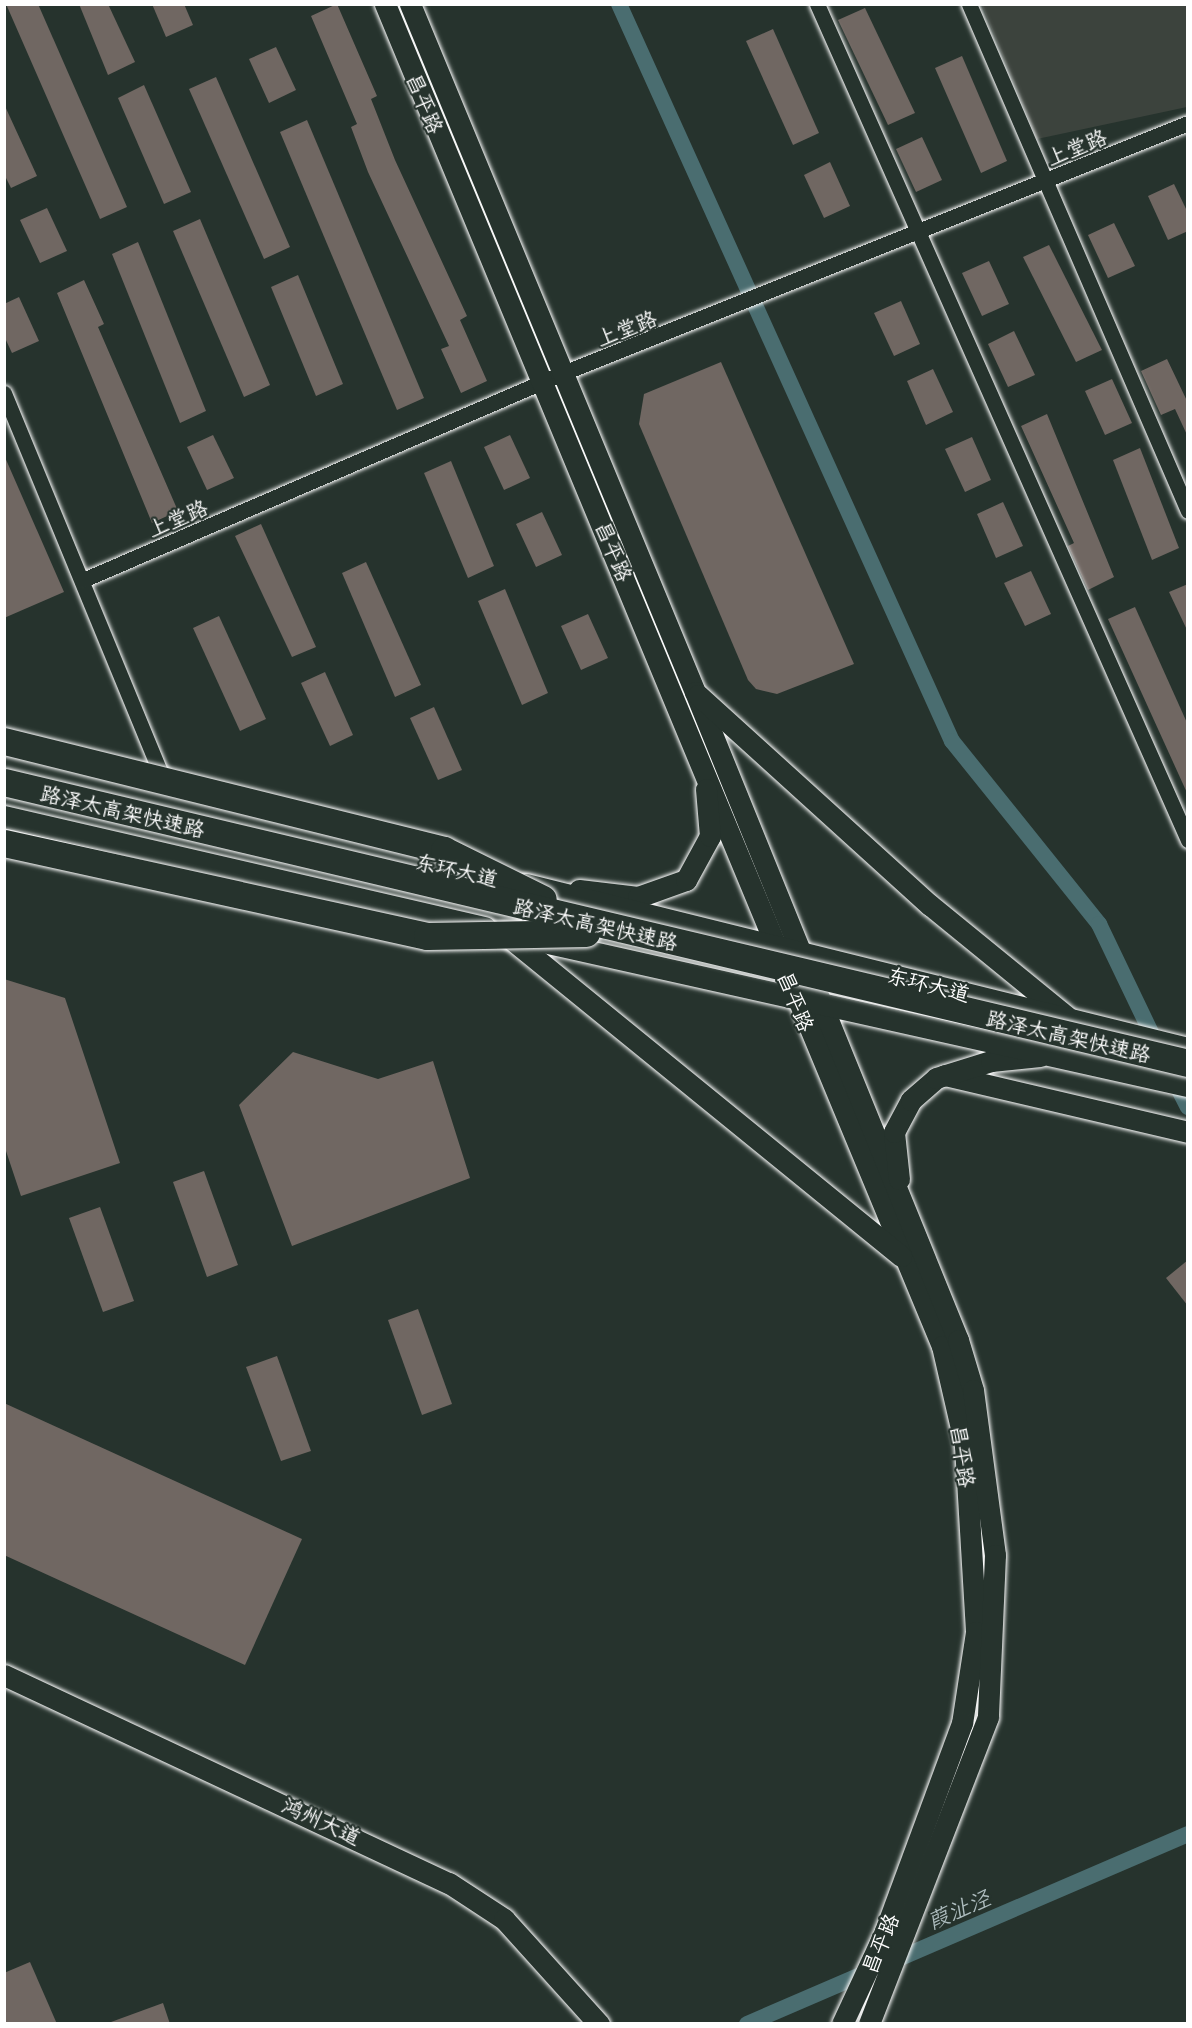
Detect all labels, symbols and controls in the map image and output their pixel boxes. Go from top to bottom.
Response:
street label: 昌平路 [402,69,450,137]
street label: 上堂路 [1042,123,1110,169]
street label: 上堂路 [592,304,660,350]
street label: 上堂路 [143,493,211,541]
street label: 昌平路 [591,517,639,585]
street label: 路泽太高架快速路 [38,779,208,841]
street label: 东环大道 [413,847,501,891]
street label: 路泽太高架快速路 [511,892,681,954]
street label: 东环大道 [885,961,973,1005]
street label: 昌平路 [774,967,820,1035]
street label: 路泽太高架快速路 [984,1004,1154,1066]
street label: 昌平路 [947,1423,981,1489]
street label: 鸿州大道 [279,1791,365,1849]
water label: 葭沚泾 [922,1883,994,1933]
street label: 昌平路 [855,1909,903,1977]

